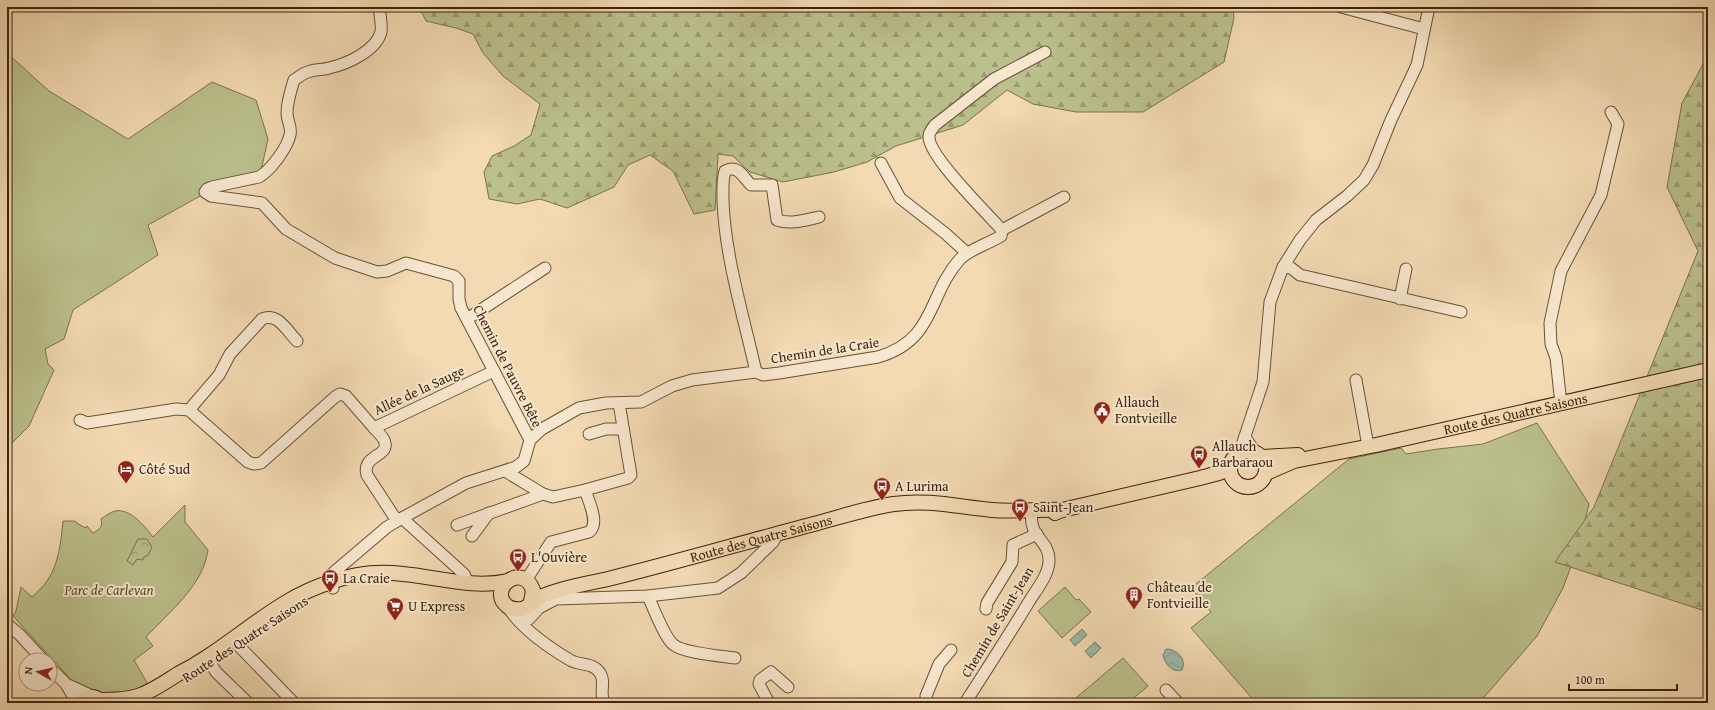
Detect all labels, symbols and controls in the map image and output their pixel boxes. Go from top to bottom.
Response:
street label: Chemin de Pauvre Bête [468,301,548,431]
street label: Chemin de la Craie [769,331,881,368]
street label: Allée de la Sauge [370,360,468,420]
street label: Route des Quatre Saisons [1442,388,1589,439]
place label: Allauch Fontvieille [1115,392,1177,428]
public building icon: Allauch Fontvieille [1092,400,1112,425]
place label: Allauch Barbaraou [1212,436,1274,472]
bus stop icon: Allauch Barbaraou [1189,444,1209,469]
hotel icon: Côté Sud [116,459,136,484]
place label: Côté Sud [139,459,191,479]
bus stop icon: A Lurima [872,476,892,501]
place label: A Lurima [895,476,949,496]
bus stop icon: Saint-Jean [1010,497,1030,522]
place label: Saint-Jean [1033,497,1094,517]
street label: Route des Quatre Saisons [688,509,834,567]
bus stop icon: L'Ouvière [508,547,528,572]
place label: L'Ouvière [531,547,588,567]
street label: Chemin de Saint-Jean [956,563,1038,681]
bus stop icon: La Craie [320,568,340,593]
place label: La Craie [343,568,390,588]
place label: Château de Fontvieille [1147,577,1212,613]
park label: Parc de Carlevan [63,580,154,600]
building icon: Château de Fontvieille [1124,585,1144,610]
street label: Route des Quatre Saisons [178,591,312,687]
supermarket icon: U Express [385,596,405,621]
place label: U Express [408,596,465,616]
north arrow [18,652,58,692]
text: N [20,665,37,675]
scale bar [1569,666,1677,692]
text: 100 m [1575,671,1605,688]

